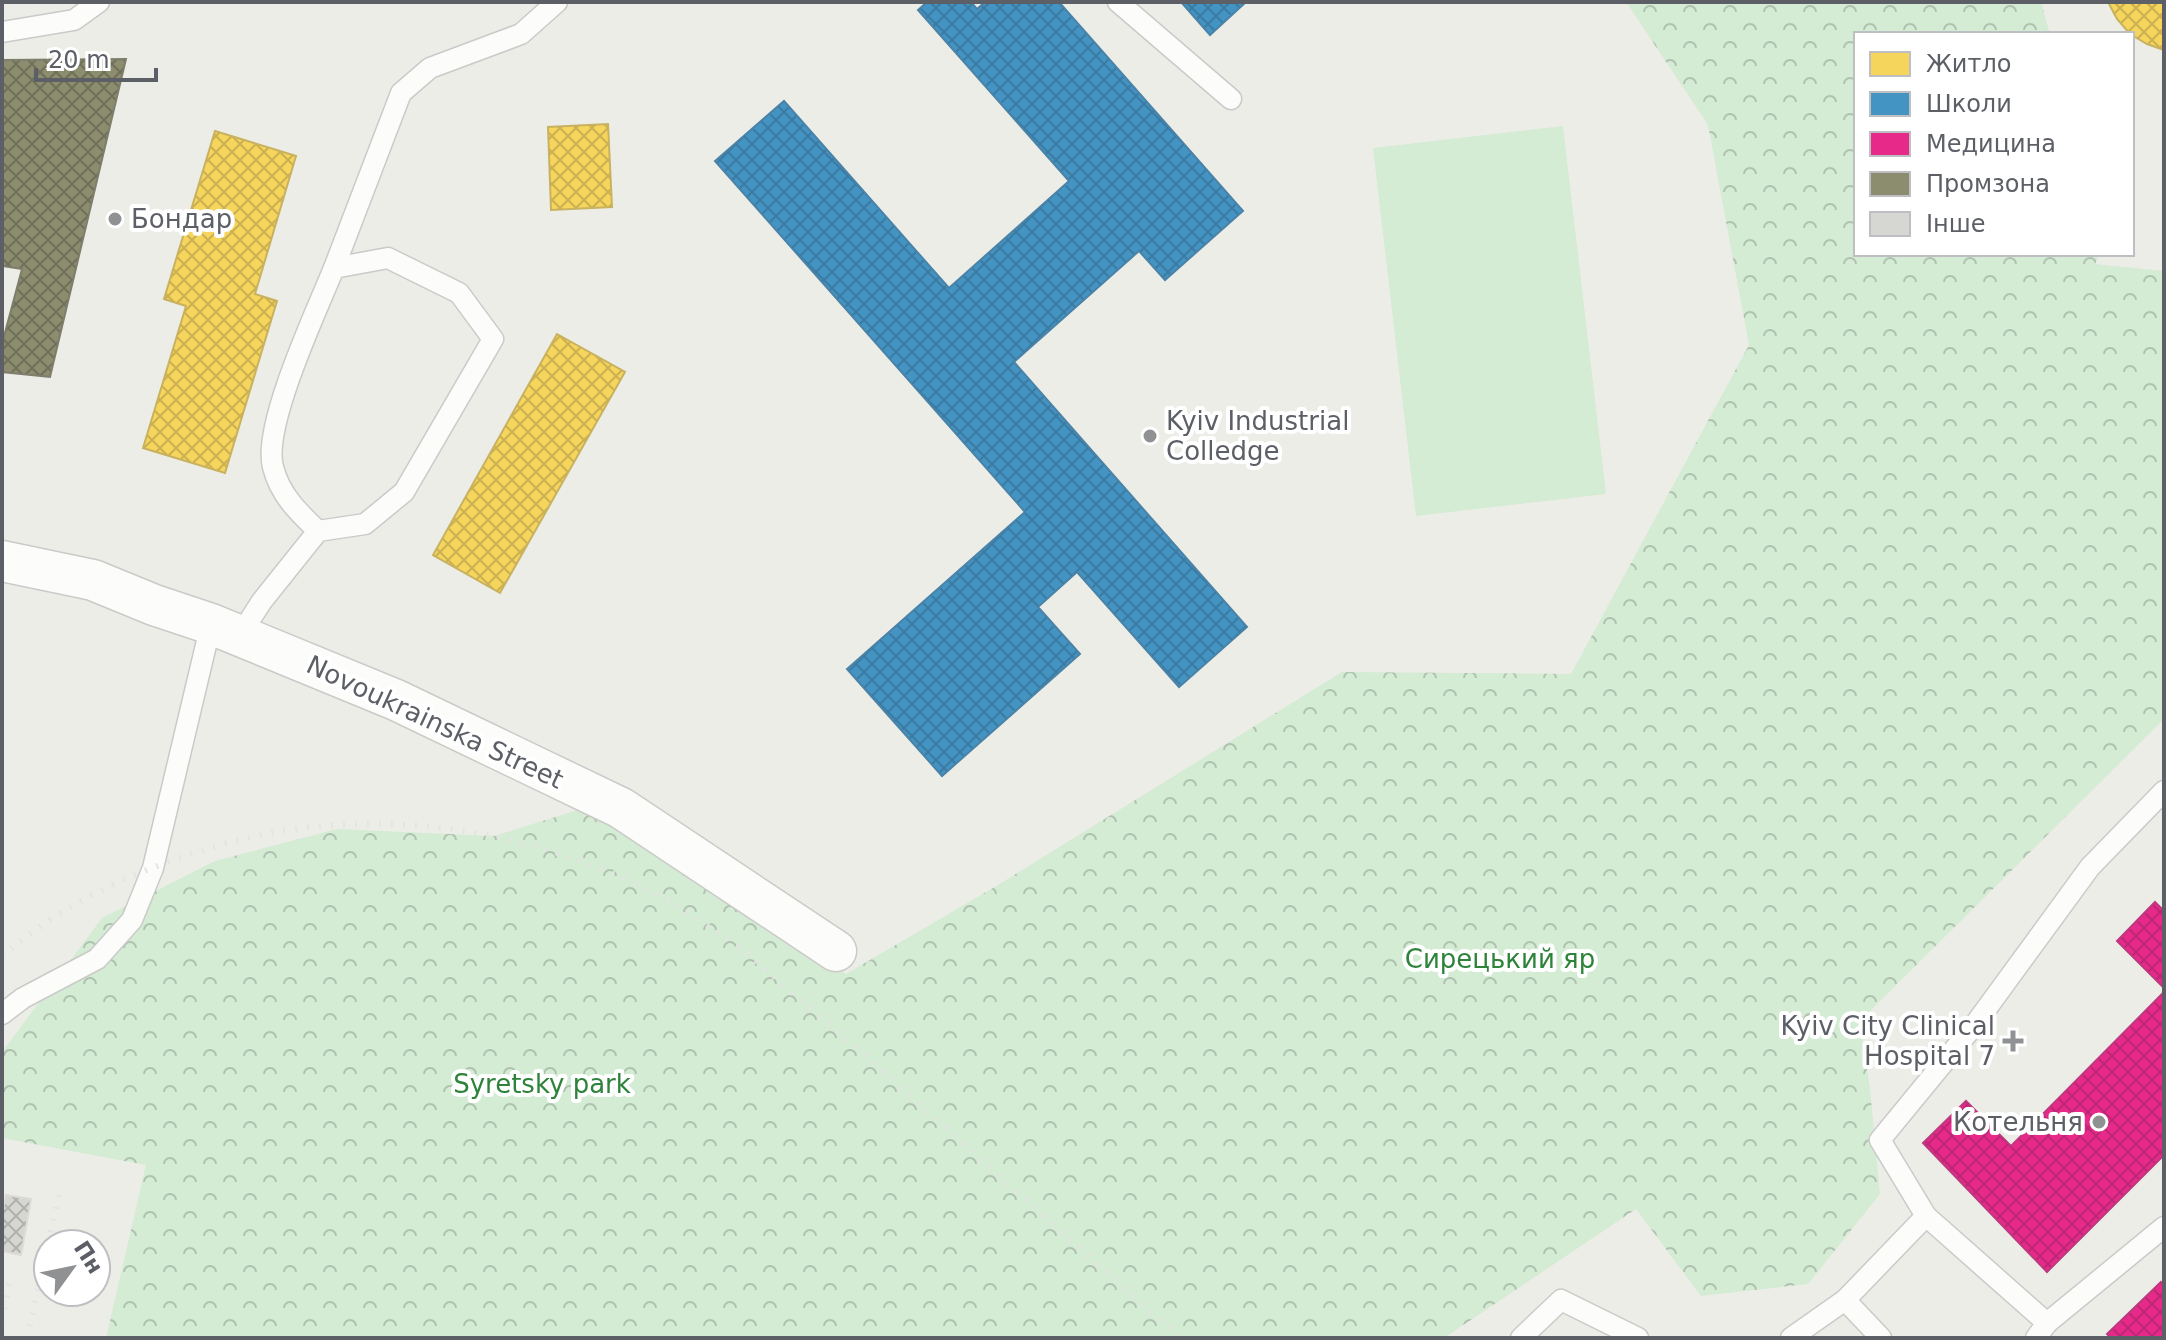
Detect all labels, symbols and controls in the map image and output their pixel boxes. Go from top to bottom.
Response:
scale bar [36,32,156,82]
legend [1854,32,2134,256]
text: 20 m [48,46,110,74]
text: Житло [1926,50,2011,78]
text: Школи [1926,90,2012,118]
text: Медицина [1926,130,2056,158]
text: Промзона [1926,170,2050,198]
place label: Бондар [131,204,232,234]
marker: Бондар [106,210,124,228]
text: Інше [1926,210,1986,238]
place label: Kyiv Industrial Colledge [1166,406,1349,466]
marker: Kyiv Industrial Colledge [1141,427,1159,445]
street label: Novoukrainska Street [302,649,568,795]
park label: Сирецький яр [1405,944,1595,974]
place label: Kyiv City Clinical Hospital 7 [1781,1011,1995,1071]
marker: Kyiv City Clinical Hospital 7 [2002,1030,2024,1052]
park label: Syretsky park [453,1069,631,1099]
place label: Котельня [1953,1107,2083,1137]
marker: Котельня [2090,1113,2108,1131]
north arrow [32,1228,112,1308]
text: Пн [69,1236,108,1278]

